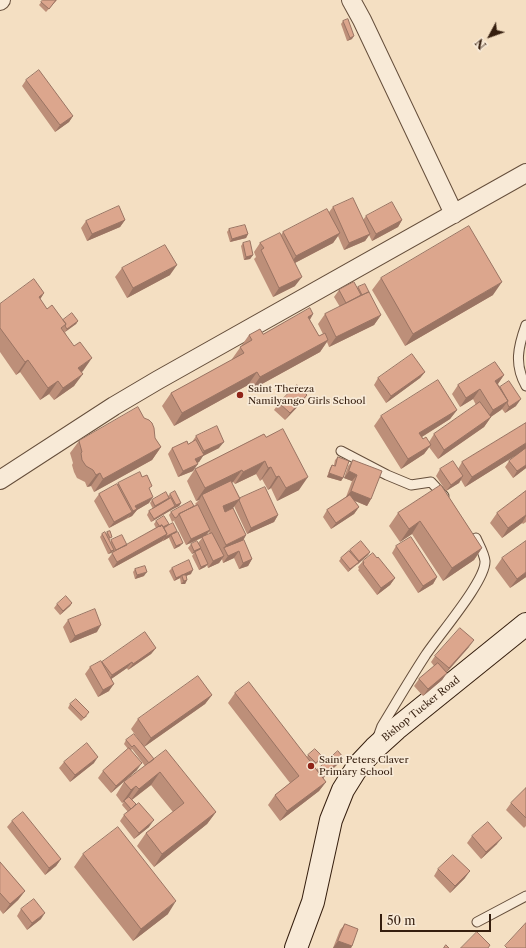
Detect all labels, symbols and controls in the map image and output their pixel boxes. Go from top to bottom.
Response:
north arrow [470,16,510,56]
text: N [473,36,489,52]
place label: Saint Thereza Namilyango Girls School [248,383,365,406]
marker: Saint Thereza Namilyango Girls School [235,390,245,400]
street label: Bishop Tucker Road [380,674,462,744]
place label: Saint Peters Claver Primary School [319,754,409,778]
marker: Saint Peters Claver Primary School [306,761,316,771]
scale bar [382,906,493,932]
text: 50 m [387,913,416,928]

